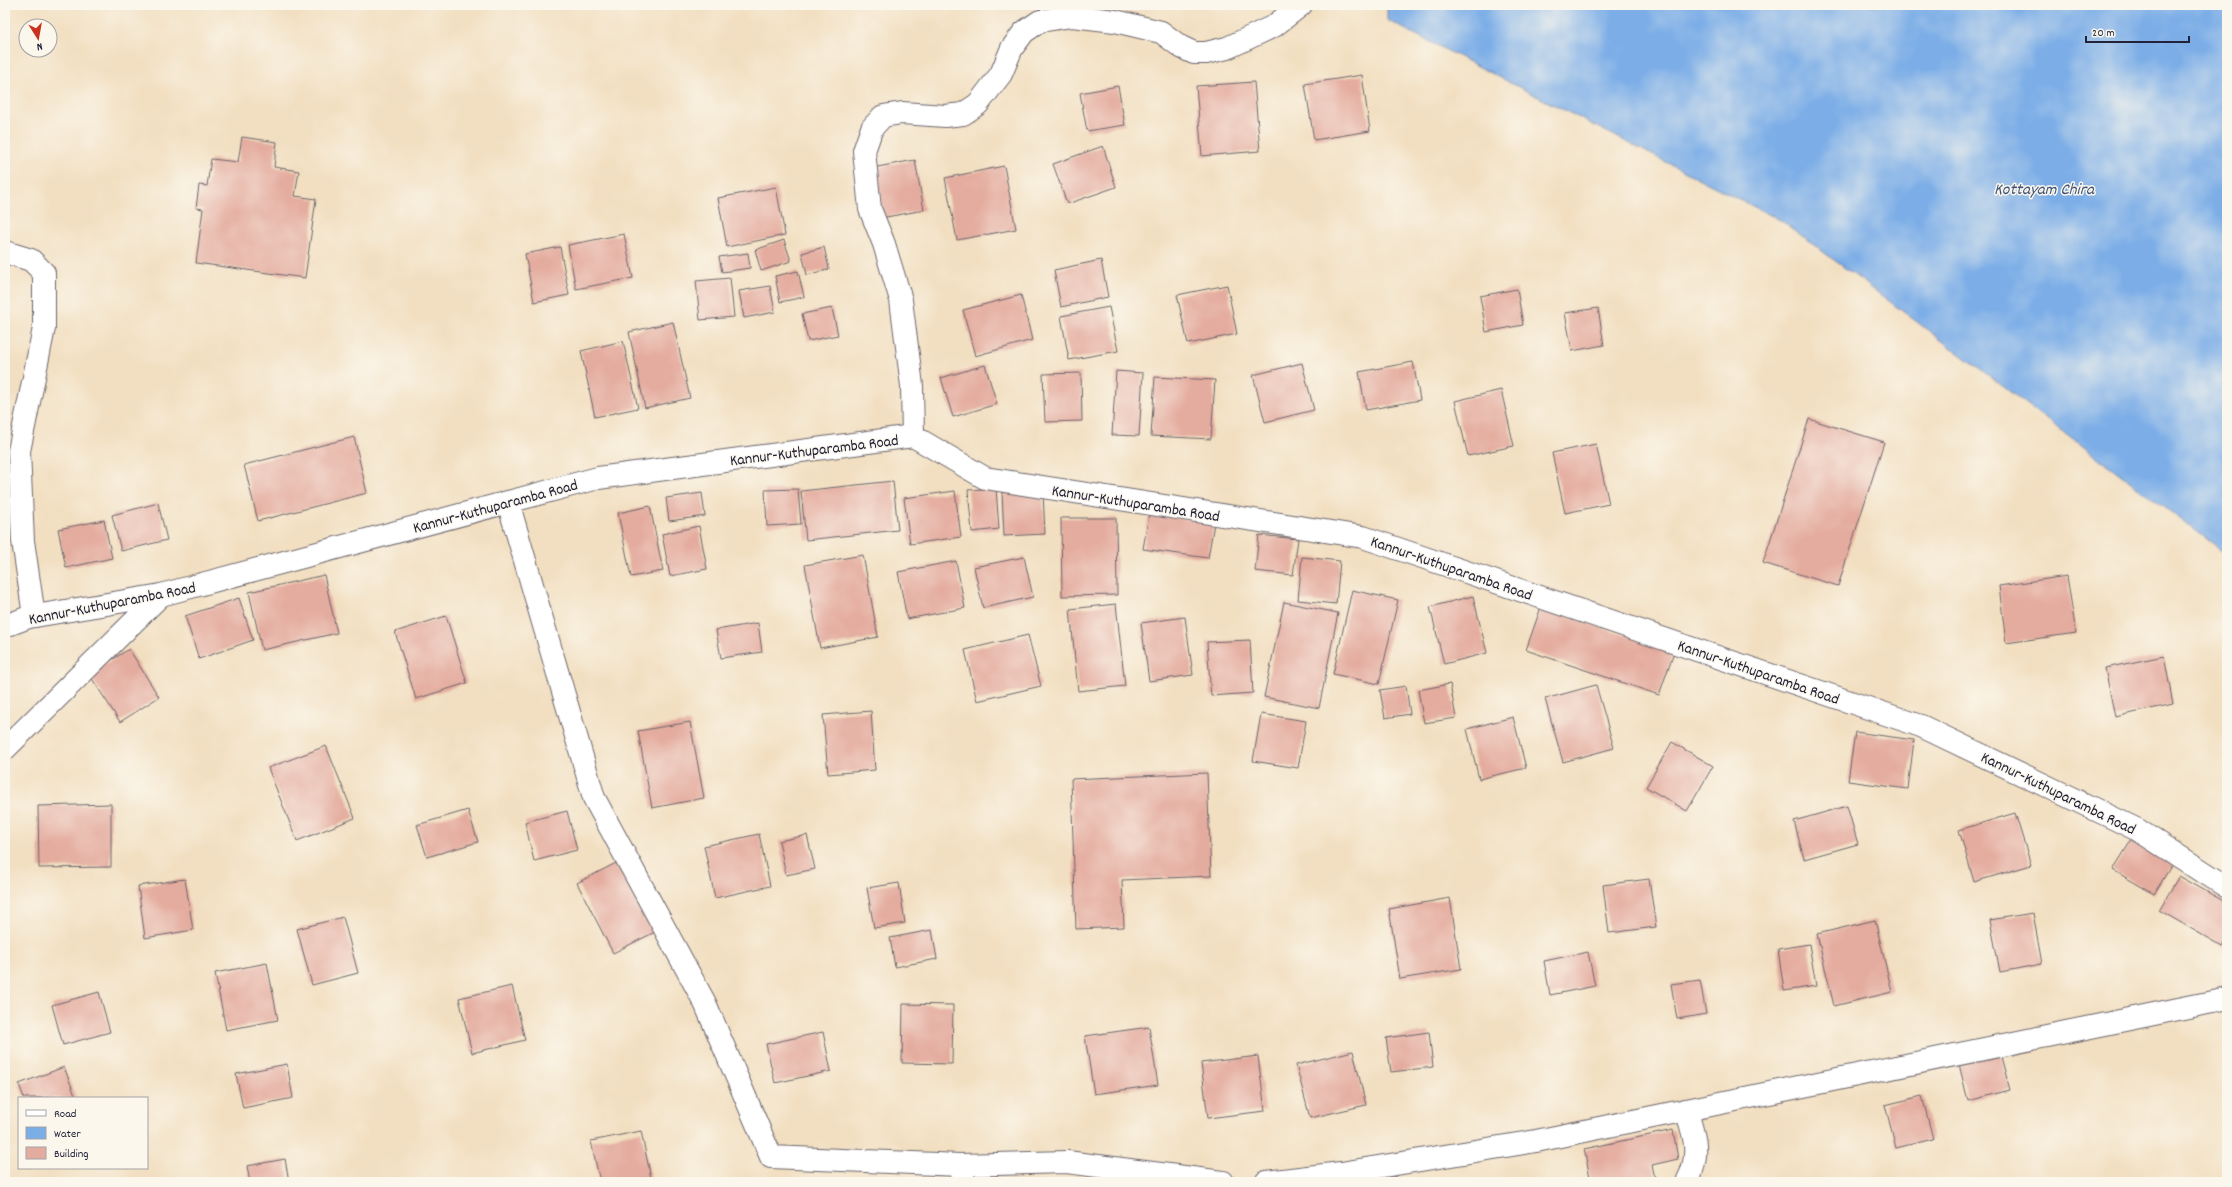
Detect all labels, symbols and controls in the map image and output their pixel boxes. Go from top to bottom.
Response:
north arrow [18,18,58,58]
scale bar [2086,18,2189,44]
text: 20 m [2092,25,2115,42]
text: N [35,37,44,54]
water label: Kottayam Chira [1994,179,2095,203]
street label: Kannur-Kuthuparamba Road [729,430,900,473]
street label: Kannur-Kuthuparamba Road [411,474,581,540]
street label: Kannur-Kuthuparamba Road [1050,480,1221,529]
street label: Kannur-Kuthuparamba Road [1367,531,1535,608]
street label: Kannur-Kuthuparamba Road [27,577,198,632]
street label: Kannur-Kuthuparamba Road [1674,635,1842,712]
street label: Kannur-Kuthuparamba Road [1977,747,2139,842]
legend [18,1097,148,1169]
text: Road [54,1106,76,1123]
text: Water [54,1126,81,1143]
text: Building [54,1146,89,1163]

